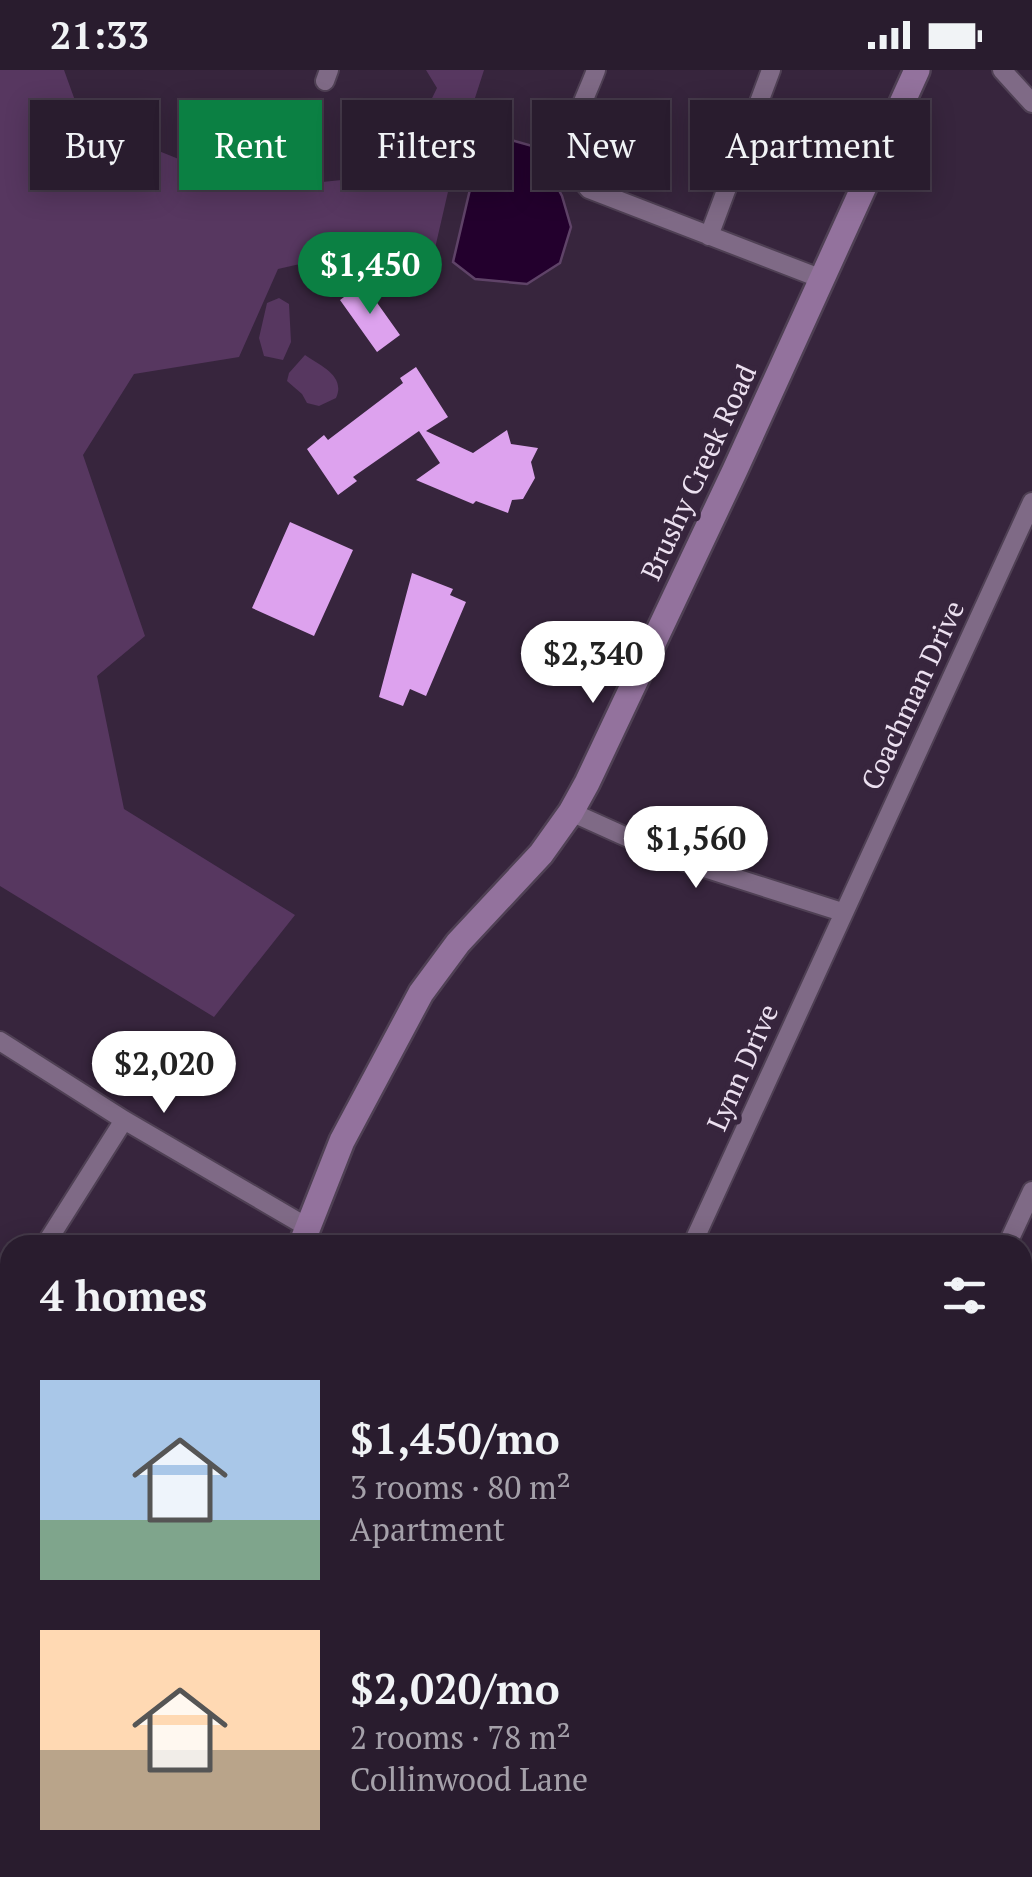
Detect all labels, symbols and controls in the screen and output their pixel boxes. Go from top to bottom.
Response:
text: 21:33 [50,10,149,60]
chip: Buy [30,100,159,190]
chip: Rent [179,100,322,190]
chip: Filters [342,100,512,190]
chip: New [532,100,670,190]
chip: Apartment [690,100,930,190]
pin: $1,450 [289,232,451,317]
text: $1,450 [320,243,420,285]
street label: Brushy Creek Road [632,358,764,586]
street label: Coachman Drive [852,594,972,796]
pin: $2,340 [512,621,674,706]
text: $2,340 [543,632,643,674]
pin: $1,560 [615,806,777,891]
text: $1,560 [646,817,746,859]
street label: Lynn Drive [698,998,786,1136]
pin: $2,020 [83,1031,245,1116]
text: $2,020 [114,1042,214,1084]
text: 4 homes [40,1267,207,1323]
icon: filters [937,1268,992,1323]
text: $1,450/mo [350,1410,560,1466]
icon: home [120,1420,240,1540]
text: 3 rooms · 80 m² [350,1466,571,1508]
text: Apartment [350,1508,505,1550]
text: $2,020/mo [350,1660,560,1716]
icon: home [120,1670,240,1790]
text: 2 rooms · 78 m² [350,1716,571,1758]
text: Collinwood Lane [350,1758,588,1800]

